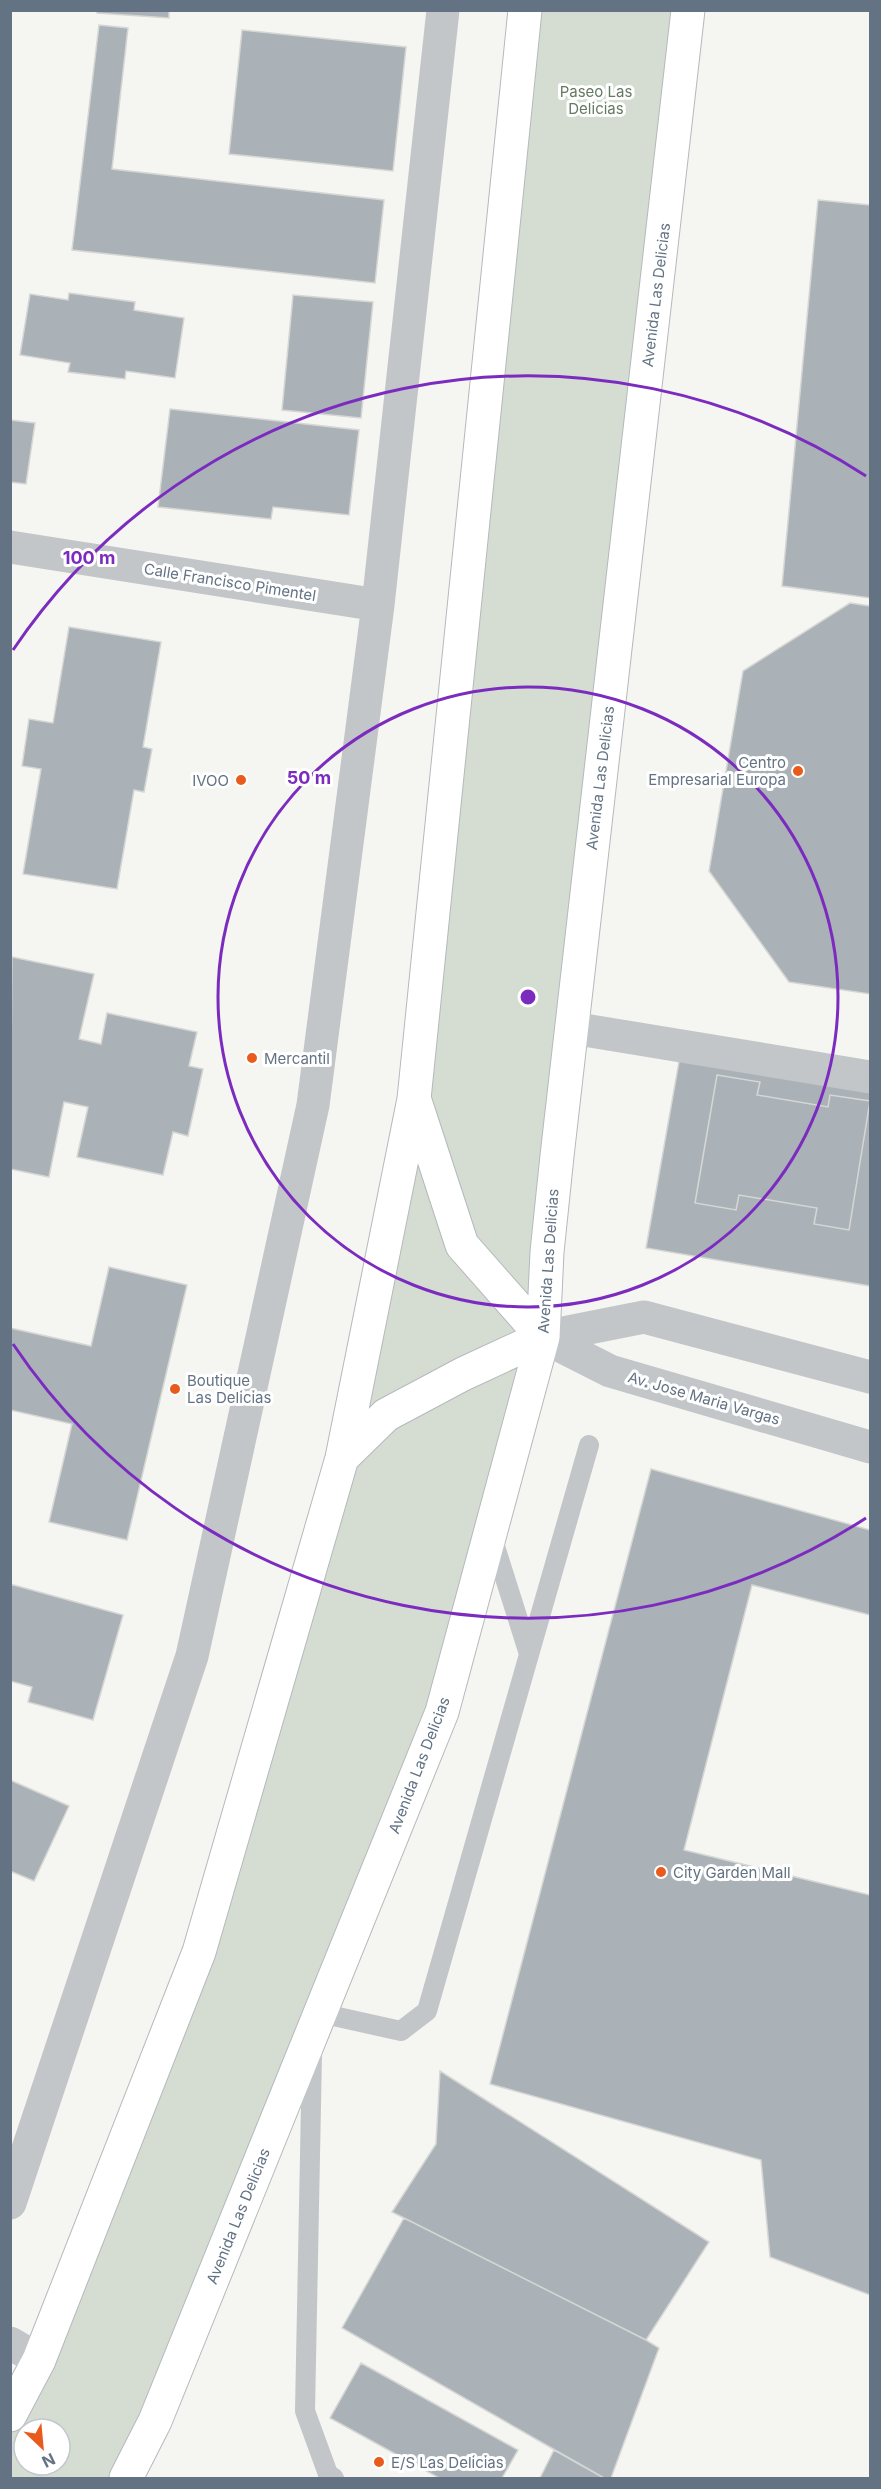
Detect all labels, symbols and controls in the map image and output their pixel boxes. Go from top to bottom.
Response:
park label: Paseo Las Delicias [560,82,632,118]
street label: Avenida Las Delicias [638,222,674,368]
text: 100 m [63,547,115,568]
street label: Calle Francisco Pimentel [143,559,317,605]
street label: Avenida Las Delicias [582,705,618,851]
place label: Centro Empresarial Europa [648,753,786,789]
marker: Centro Empresarial Europa [791,764,805,778]
text: 50 m [287,767,331,788]
place label: IVOO [192,771,229,790]
marker: IVOO [234,773,248,787]
centre of rings [518,987,538,1007]
place label: Mercantil [264,1049,330,1068]
marker: Mercantil [245,1051,259,1065]
street label: Avenida Las Delicias [533,1188,563,1334]
street label: Av. Jose Maria Vargas [626,1367,782,1429]
place label: Boutique Las Delicias [187,1371,272,1407]
marker: Boutique Las Delicias [168,1382,182,1396]
street label: Avenida Las Delicias [384,1694,454,1836]
place label: City Garden Mall [673,1863,791,1882]
marker: City Garden Mall [654,1865,668,1879]
street label: Avenida Las Delicias [202,2145,274,2287]
north arrow [12,2417,72,2477]
text: N [39,2449,58,2472]
place label: E/S Las Delicias [391,2453,504,2472]
marker: E/S Las Delicias [372,2455,386,2469]

